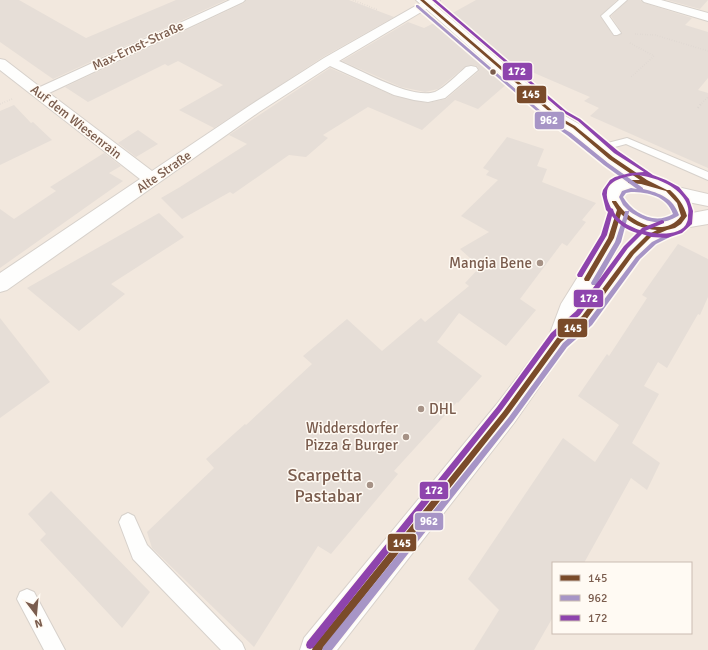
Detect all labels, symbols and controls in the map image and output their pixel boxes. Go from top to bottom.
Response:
street label: Max-Ernst-Straße [90,18,186,74]
line badge: 172 [502,62,533,81]
text: 172 [508,65,526,78]
unlabelled marker [488,67,498,77]
street label: Auf dem Wiesenrain [27,82,125,162]
line badge: 145 [516,85,547,104]
text: 145 [522,88,540,101]
line badge: 962 [534,111,565,130]
text: 962 [540,114,558,127]
street label: Alte Straße [134,147,194,197]
place label: Mangia Bene [449,254,532,272]
marker: Mangia Bene [535,258,545,268]
line badge: 172 [573,289,604,308]
text: 172 [580,292,598,305]
line badge: 145 [557,318,588,338]
text: 145 [564,322,582,335]
place label: DHL [429,400,457,418]
marker: DHL [416,404,426,414]
place label: Widdersdorfer Pizza & Burger [305,419,398,454]
marker: Widdersdorfer Pizza & Burger [401,432,411,442]
place label: Scarpetta Pastabar [287,464,362,507]
marker: Scarpetta Pastabar [365,480,375,490]
line badge: 172 [419,481,449,500]
text: 172 [425,484,443,497]
line badge: 962 [414,512,444,531]
text: 962 [420,515,438,528]
line badge: 145 [387,533,417,552]
text: 145 [393,537,411,550]
legend [552,562,692,634]
text: 145 [588,571,607,586]
text: 962 [588,591,607,606]
north arrow [16,594,56,634]
text: 172 [588,611,607,626]
text: N [33,616,44,630]

